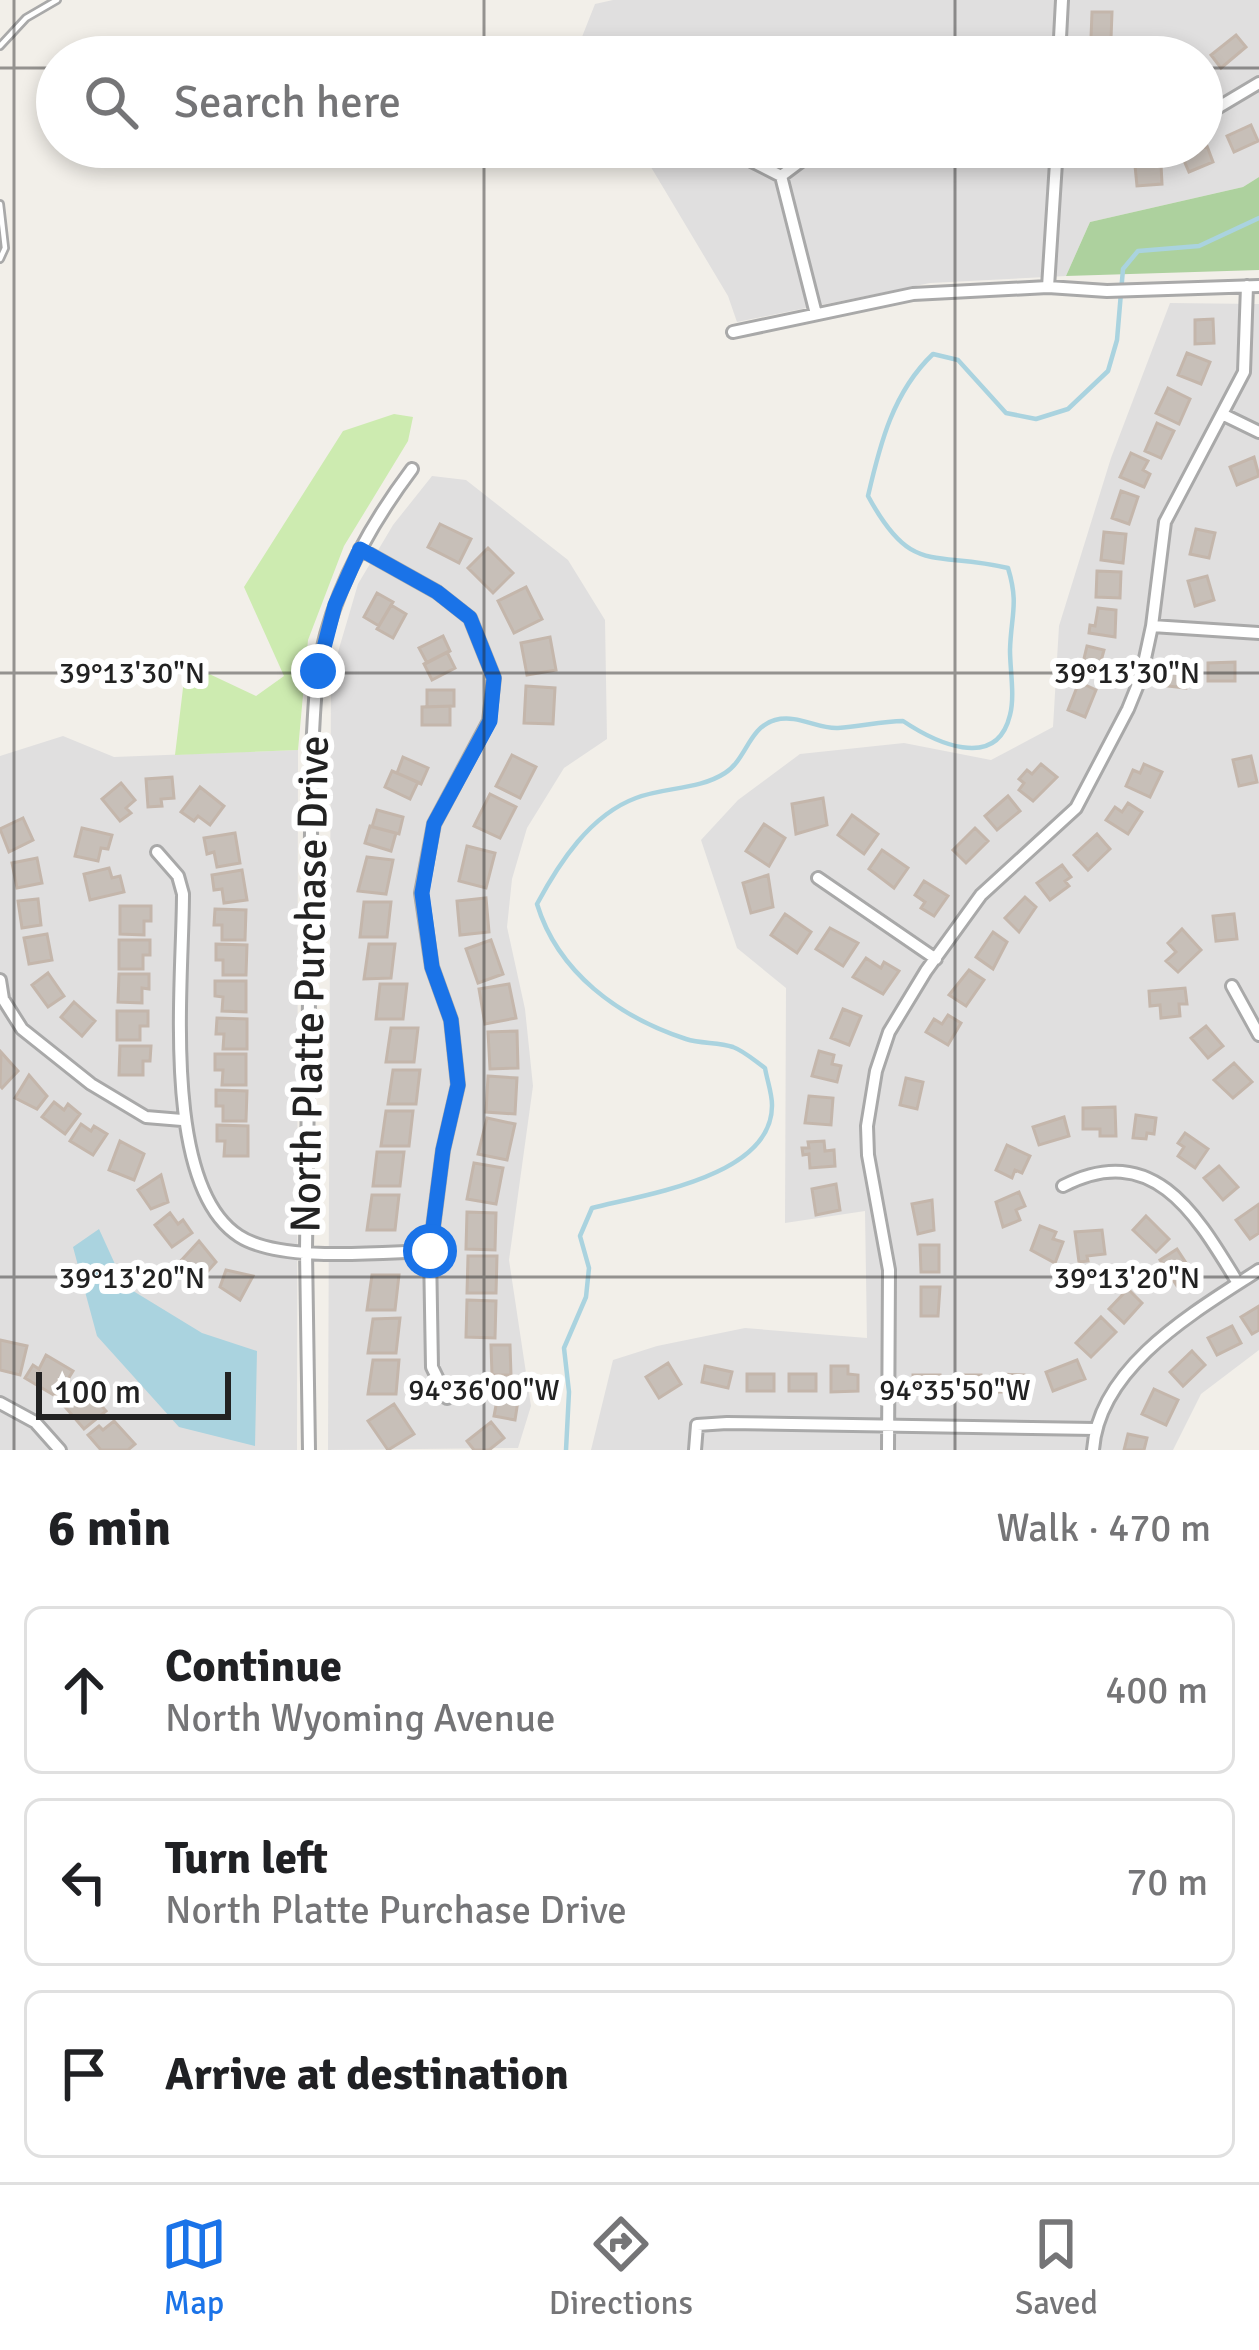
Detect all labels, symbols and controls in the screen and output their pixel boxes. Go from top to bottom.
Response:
search box [36,36,1223,168]
icon: search [78,69,144,135]
text: Search here [174,75,401,130]
route end [291,644,345,698]
text: 39°13'30"N [59,655,205,692]
text: 39°13'30"N [1054,655,1200,692]
street label: North Platte Purchase Drive [280,735,340,1233]
route start [403,1224,457,1278]
text: 39°13'20"N [59,1260,205,1297]
text: 39°13'20"N [1054,1260,1200,1297]
scale bar [36,1366,231,1419]
text: 100 m [54,1372,141,1413]
text: 94°36'00"W [408,1372,560,1409]
text: 94°35'50"W [879,1372,1031,1409]
text: 6 min [48,1497,171,1560]
text: Walk · 470 m [997,1504,1211,1552]
text: Continue [165,1639,342,1694]
icon: ahead [51,1657,117,1723]
text: 400 m [1105,1666,1208,1714]
text: North Wyoming Avenue [165,1694,556,1742]
text: Turn left [165,1831,328,1886]
icon: left [51,1849,117,1915]
text: 70 m [1126,1858,1208,1906]
text: North Platte Purchase Drive [165,1886,627,1934]
icon: arrive [51,2041,117,2107]
text: Arrive at destination [165,2047,569,2102]
tab: Map [161,2211,227,2324]
tab: Directions [549,2211,693,2324]
tab: Saved [1015,2211,1098,2324]

